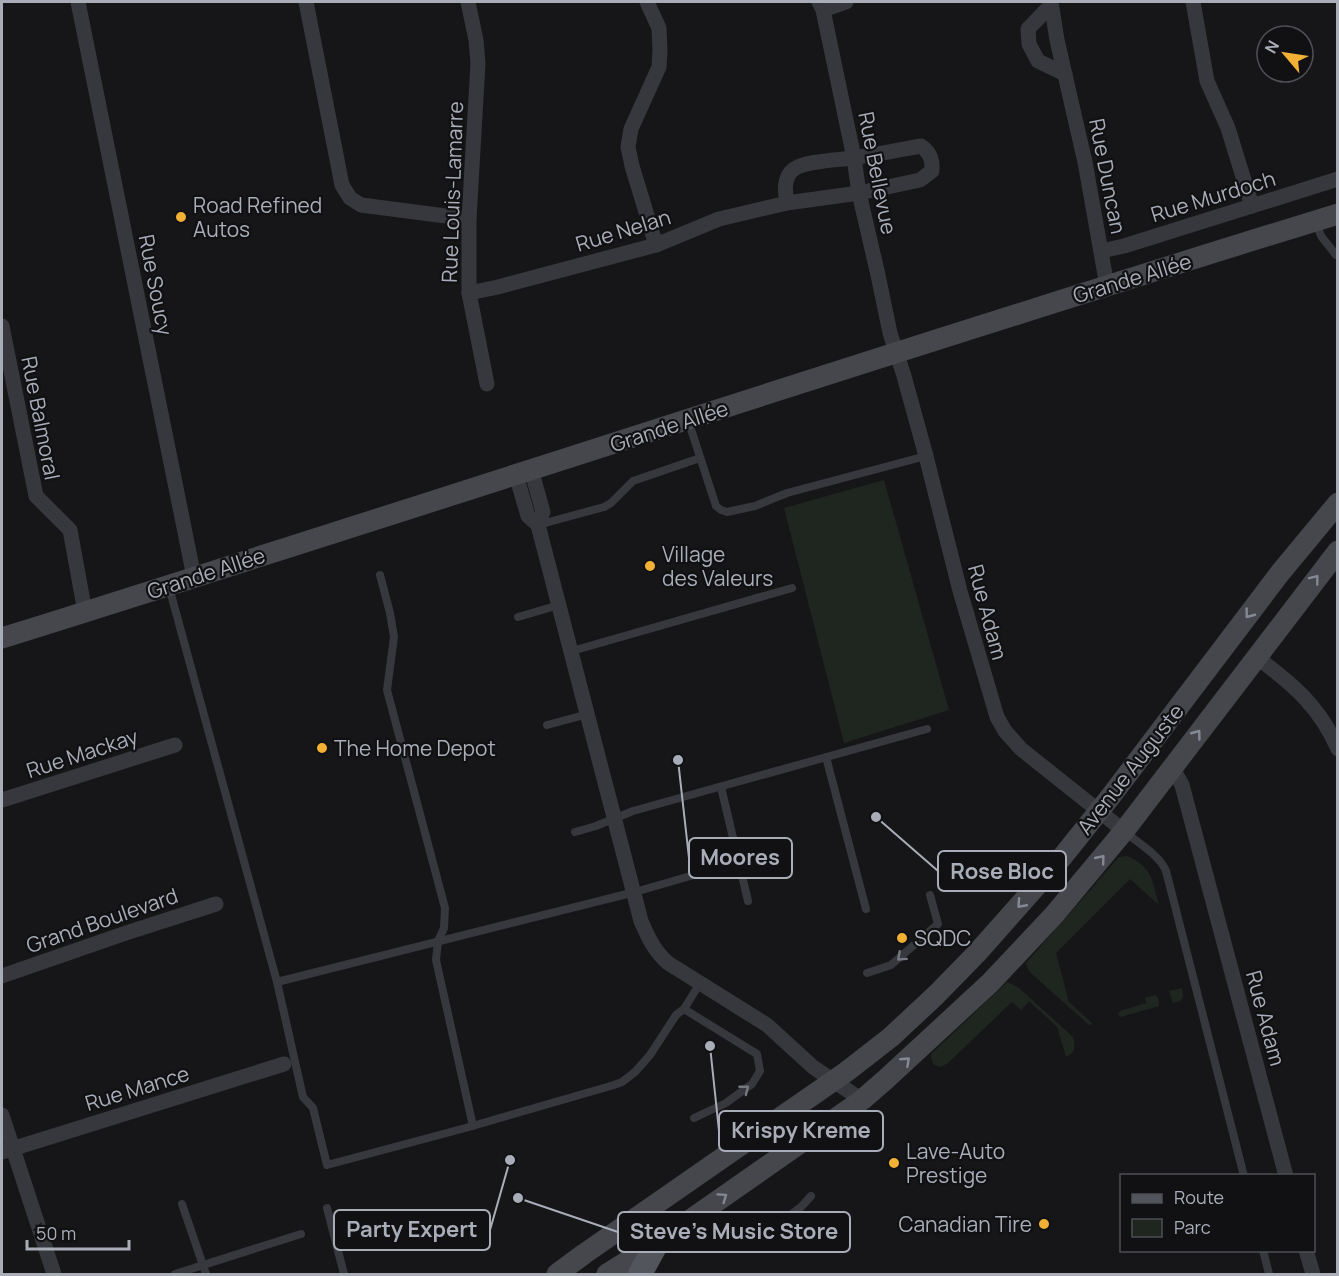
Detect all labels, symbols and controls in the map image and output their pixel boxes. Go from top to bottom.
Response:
north arrow [1255,24,1315,84]
text: N [1259,36,1284,57]
street label: Rue Louis-Lamarre [435,101,469,283]
street label: Rue Bellevue [852,109,904,237]
street label: Rue Duncan [1083,116,1133,236]
street label: Rue Murdoch [1147,164,1279,228]
place label: Road Refined Autos [193,191,322,243]
street label: Rue Nelan [572,202,674,258]
marker: Road Refined Autos [174,210,188,224]
street label: Rue Soucy [132,232,180,338]
street label: Grande Allée [1069,247,1195,309]
street label: Rue Balmoral [15,354,67,482]
street label: Grande Allée [606,394,732,458]
place label: Village des Valeurs [662,540,773,592]
street label: Grande Allée [143,541,269,605]
marker: Village des Valeurs [643,559,657,573]
street label: Rue Adam [962,561,1014,663]
one-way arrow [1308,575,1319,586]
one-way arrow [1245,607,1256,618]
street label: Avenue Auguste [1070,698,1190,840]
street label: Rue Mackay [23,722,141,784]
one-way arrow [1190,730,1201,741]
place label: The Home Depot [334,734,496,762]
marker: The Home Depot [315,741,329,755]
callout: Moores [689,838,792,878]
text: Moores [700,842,780,872]
callout: Rose Bloc [938,851,1066,891]
one-way arrow [1094,855,1105,866]
text: Rose Bloc [950,856,1054,886]
street label: Grand Boulevard [22,881,182,959]
one-way arrow [1017,897,1028,908]
place label: SQDC [914,924,971,952]
marker: SQDC [895,931,909,945]
one-way arrow [897,950,908,961]
street label: Rue Adam [1240,967,1292,1069]
one-way arrow [899,1057,909,1068]
street label: Rue Mance [82,1059,192,1117]
one-way arrow [738,1085,749,1096]
callout: Krispy Kreme [719,1111,883,1151]
text: Krispy Kreme [731,1115,871,1145]
place label: Lave-Auto Prestige [906,1137,1005,1189]
marker: Lave-Auto Prestige [887,1156,901,1170]
legend [1120,1174,1315,1252]
text: Route [1174,1185,1224,1209]
one-way arrow [716,1194,727,1205]
callout: Party Expert [334,1210,490,1250]
place label: Canadian Tire [898,1210,1032,1238]
callout: Steve's Music Store [618,1212,850,1252]
scale bar [27,1213,129,1251]
text: Party Expert [346,1214,478,1244]
text: Parc [1174,1215,1211,1239]
text: Steve's Music Store [630,1216,838,1246]
marker: Canadian Tire [1037,1217,1051,1231]
text: 50 m [36,1221,76,1245]

